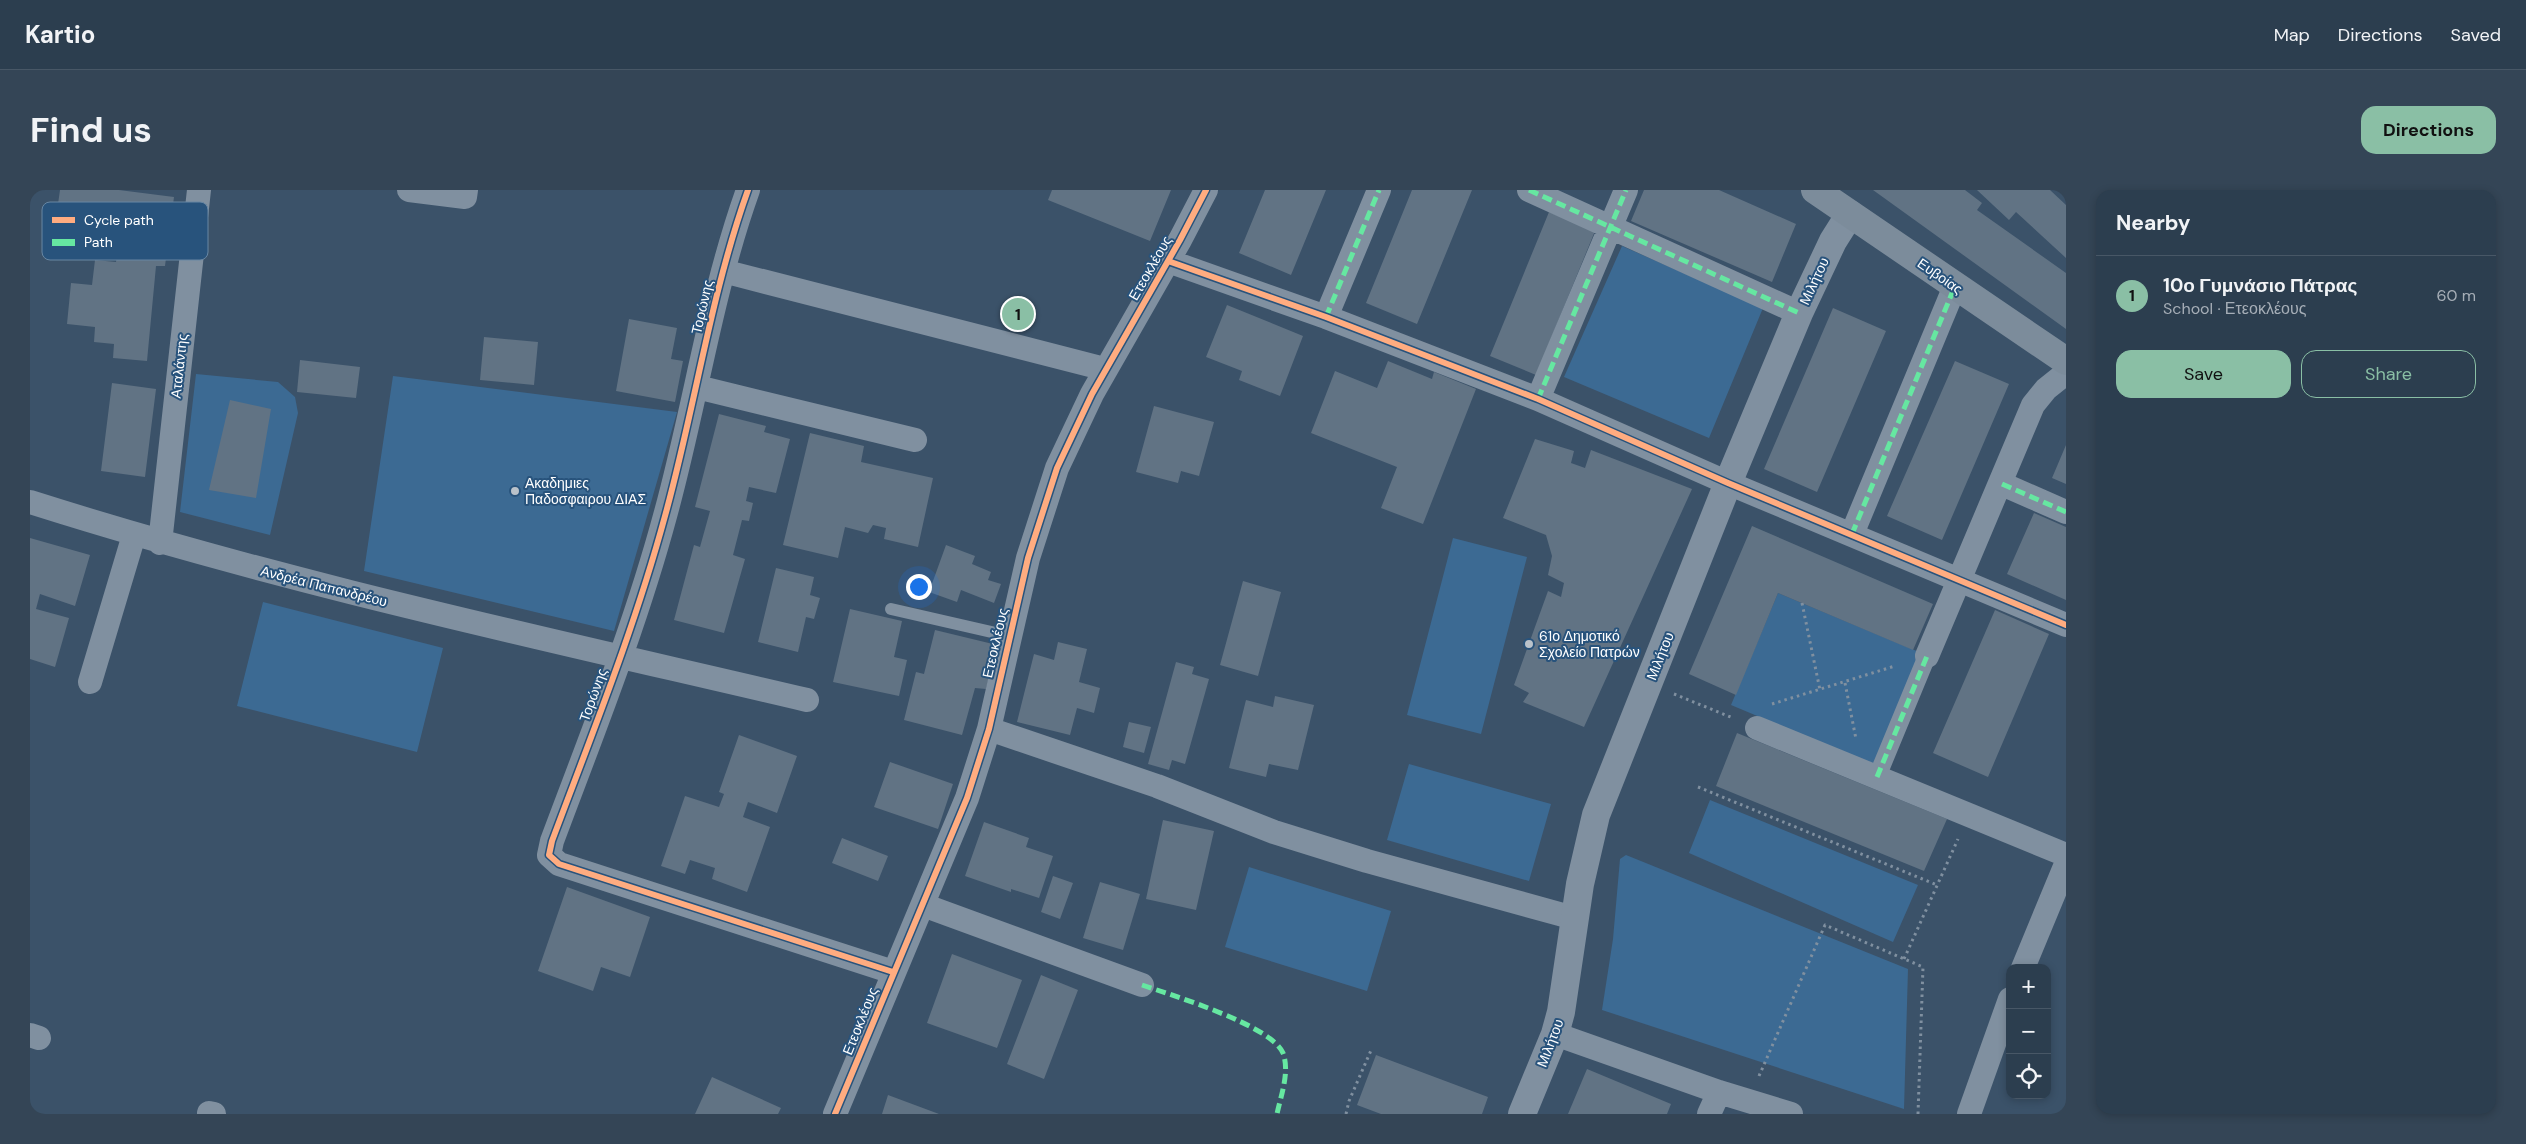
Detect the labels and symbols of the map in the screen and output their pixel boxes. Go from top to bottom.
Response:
legend [42,202,208,260]
text: Cycle path [84,211,154,229]
street label: Ετεοκλέους [1124,232,1176,303]
text: Path [84,233,113,251]
street label: Μιλήτου [1795,254,1833,308]
street label: Ευβοίας [1914,254,1966,298]
street label: Τορώνης [687,278,717,336]
pin: 1 [1002,295,1034,333]
street label: Αταλάντης [167,333,191,399]
place label: Ακαδημιες Παδοσφαιρου ΔΙΑΣ [525,474,646,508]
marker: Ακαδημιες Παδοσφαιρου ΔΙΑΣ [509,485,521,497]
street label: Ανδρέα Παπανδρέου [259,562,389,610]
your location [906,574,932,600]
street label: Ετεοκλέους [978,606,1012,680]
place label: 61ο Δημοτικό Σχολείο Πατρών [1539,627,1640,661]
street label: Μιλήτου [1642,629,1678,683]
marker: 61ο Δημοτικό Σχολείο Πατρών [1523,638,1535,650]
street label: Τορώνης [575,666,611,724]
street label: Ετεοκλέους [838,984,882,1057]
street label: Μιλήτου [1533,1016,1567,1070]

